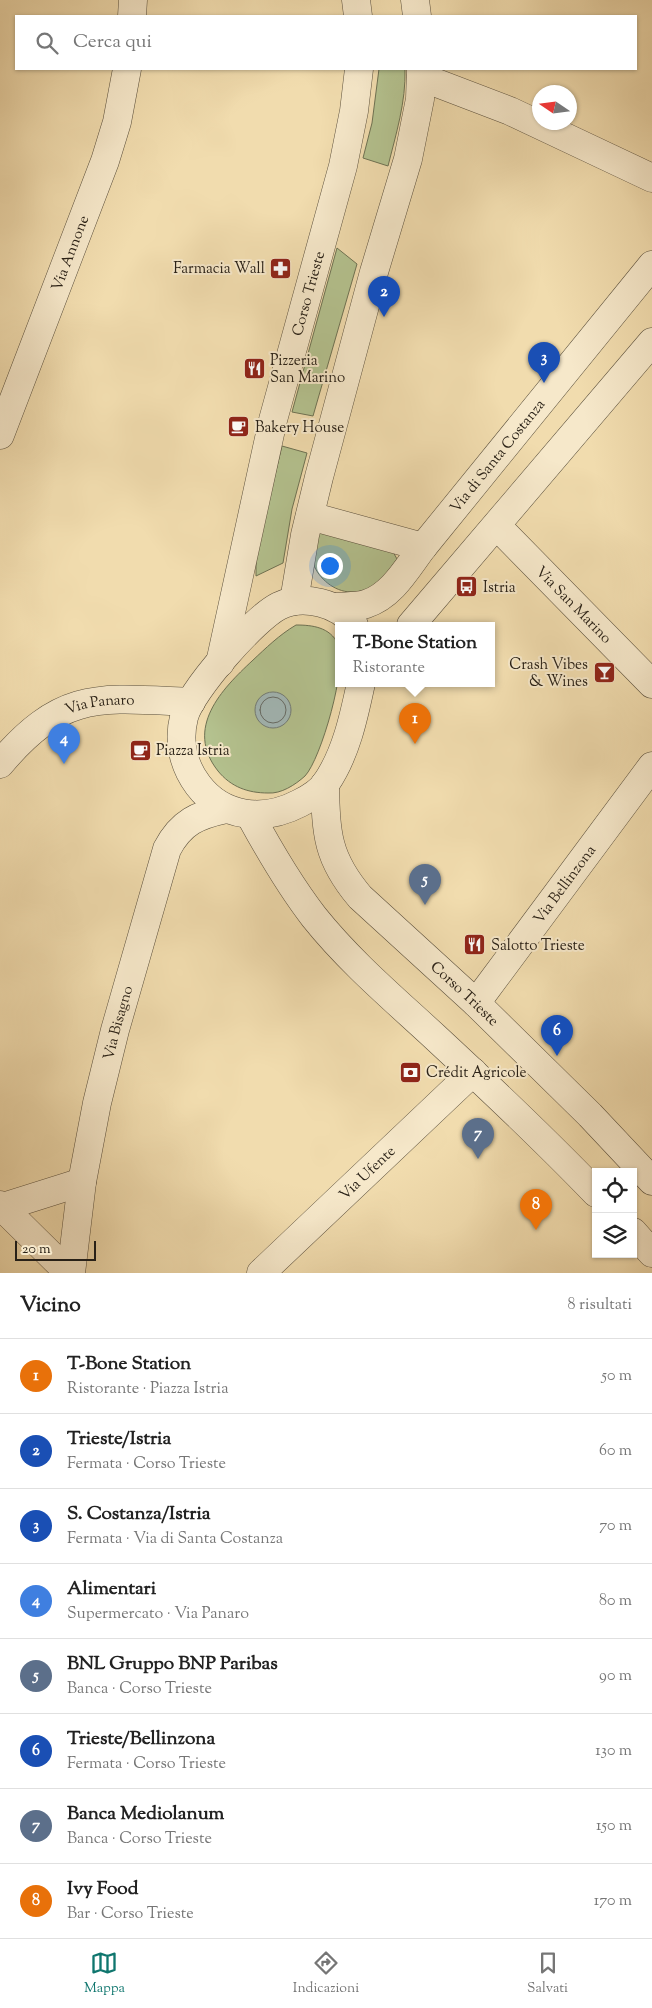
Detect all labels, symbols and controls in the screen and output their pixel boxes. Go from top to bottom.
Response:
search box [15,15,637,70]
icon: search [33,29,61,57]
text: Cerca qui [73,29,152,56]
north arrow [532,85,577,130]
street label: Via Annone [47,213,95,294]
street label: Corso Trieste [288,249,331,339]
pharmacy icon: Farmacia Wall [269,256,293,280]
place label: Farmacia Wall [173,259,265,280]
pin: 2 [368,276,400,317]
pin: 3 [528,342,560,383]
place label: Pizzeria San Marino [270,351,345,389]
restaurant icon: Pizzeria San Marino [242,357,266,381]
street label: Via di Santa Costanza [446,395,551,518]
cafe icon: Bakery House [227,415,251,439]
place label: Bakery House [255,418,344,439]
your location [317,553,343,579]
street label: Via San Marino [530,562,616,649]
bus stop icon: Istria [455,575,479,599]
place label: Istria [483,578,516,599]
popup [335,622,495,687]
text: T-Bone Station [353,630,477,657]
place label: Crash Vibes & Wines [509,655,588,693]
text: Ristorante [353,657,425,680]
bar icon: Crash Vibes & Wines [592,661,616,685]
street label: Via Panaro [62,690,135,721]
pin: 1 [399,703,431,744]
pin: 4 [48,723,80,764]
cafe icon: Piazza Istria [128,738,152,762]
place label: Piazza Istria [156,741,230,762]
street label: Via Bellinzona [529,841,602,929]
pin: 5 [409,864,441,905]
restaurant icon: Salotto Trieste [463,933,487,957]
place label: Salotto Trieste [491,936,585,957]
street label: Corso Trieste [425,957,503,1032]
street label: Via Bisagno [99,983,139,1062]
pin: 6 [541,1015,573,1056]
bank icon: Crédit Agricole [398,1060,422,1084]
place label: Crédit Agricole [426,1063,526,1084]
pin: 7 [462,1118,494,1159]
street label: Via Ufente [335,1142,401,1206]
map controls [592,1168,637,1258]
button: locate [592,1168,637,1213]
pin: 8 [520,1189,552,1230]
button: layers [592,1213,637,1258]
scale bar [15,1238,96,1261]
text: 20 m [22,1240,51,1260]
text: Vicino [20,1291,81,1321]
text: 8 risultati [568,1294,632,1317]
text: T-Bone Station [67,1351,191,1378]
text: 1 [33,1365,39,1388]
text: 50 m [601,1365,632,1388]
text: Ristorante · Piazza Istria [67,1378,229,1401]
text: Trieste/Istria [67,1426,171,1453]
text: 2 [32,1440,40,1463]
text: 60 m [599,1440,632,1463]
text: Fermata · Corso Trieste [67,1453,226,1476]
text: S. Costanza/Istria [67,1501,211,1528]
text: 3 [33,1515,39,1538]
text: 70 m [599,1515,632,1538]
text: Fermata · Via di Santa Costanza [67,1528,283,1551]
text: Alimentari [67,1576,156,1603]
text: 4 [32,1590,40,1613]
text: 80 m [599,1590,632,1613]
text: Supermercato · Via Panaro [67,1603,249,1626]
text: BNL Gruppo BNP Paribas [67,1651,278,1678]
text: 5 [33,1665,39,1688]
text: 90 m [599,1665,632,1688]
text: Banca · Corso Trieste [67,1678,212,1701]
text: Trieste/Bellinzona [67,1726,215,1753]
text: 6 [32,1740,40,1763]
text: 130 m [595,1740,632,1763]
text: Fermata · Corso Trieste [67,1753,226,1776]
text: Banca Mediolanum [67,1801,224,1828]
text: 7 [32,1815,40,1838]
text: 150 m [596,1815,632,1838]
text: Banca · Corso Trieste [67,1828,212,1851]
text: Ivy Food [67,1876,138,1903]
text: 8 [32,1890,40,1913]
text: 170 m [594,1890,632,1913]
text: Bar · Corso Trieste [67,1903,194,1926]
tab: Mappa [84,1949,125,1999]
tab: Indicazioni [293,1949,359,1999]
tab: Salvati [527,1949,568,1999]

